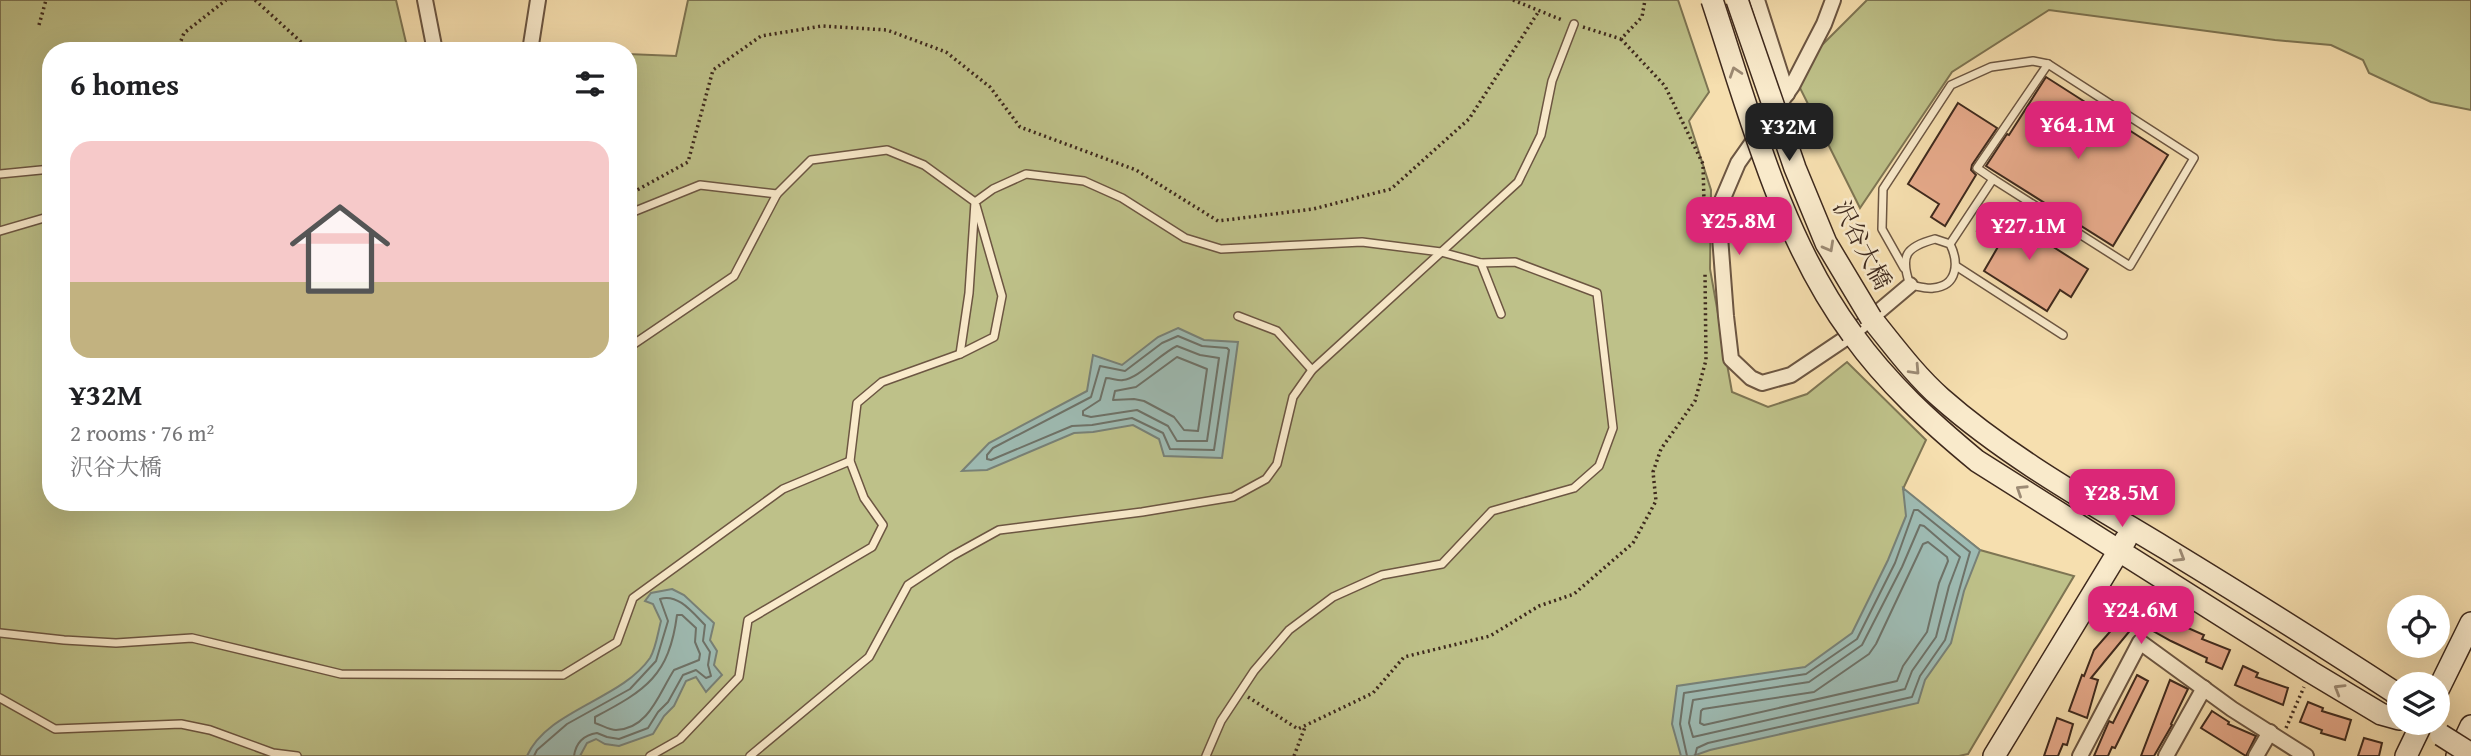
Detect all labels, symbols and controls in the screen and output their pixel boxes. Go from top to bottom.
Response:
text: 6 homes [70,62,179,106]
icon: filters [571,65,609,103]
one-way arrow [1729,66,1744,78]
pin: ¥64.1M [2021,102,2135,161]
pin: ¥32M [1748,104,1830,163]
text: ¥64.1M [2041,107,2115,140]
text: ¥32M [1761,109,1817,142]
icon: home [277,186,403,312]
street label: 沢谷大橋 [1824,194,1900,295]
pin: ¥25.8M [1682,198,1796,257]
pin: ¥27.1M [1972,202,2086,262]
text: ¥25.8M [1702,203,1776,236]
text: ¥27.1M [1992,208,2066,241]
one-way arrow [1821,240,1834,253]
one-way arrow [1906,362,1919,375]
text: ¥32M [70,372,142,416]
text: 2 rooms · 76 m² [70,416,214,449]
text: 沢谷大橋 [70,450,162,483]
pin: ¥28.5M [2065,470,2179,529]
text: ¥28.5M [2085,475,2159,508]
one-way arrow [2016,485,2029,498]
one-way arrow [2172,549,2185,562]
pin: ¥24.6M [2084,586,2198,646]
text: ¥24.6M [2104,592,2178,625]
map controls [2387,595,2450,735]
button: locate [2387,595,2450,658]
button: layers [2387,672,2450,735]
one-way arrow [2333,684,2346,697]

